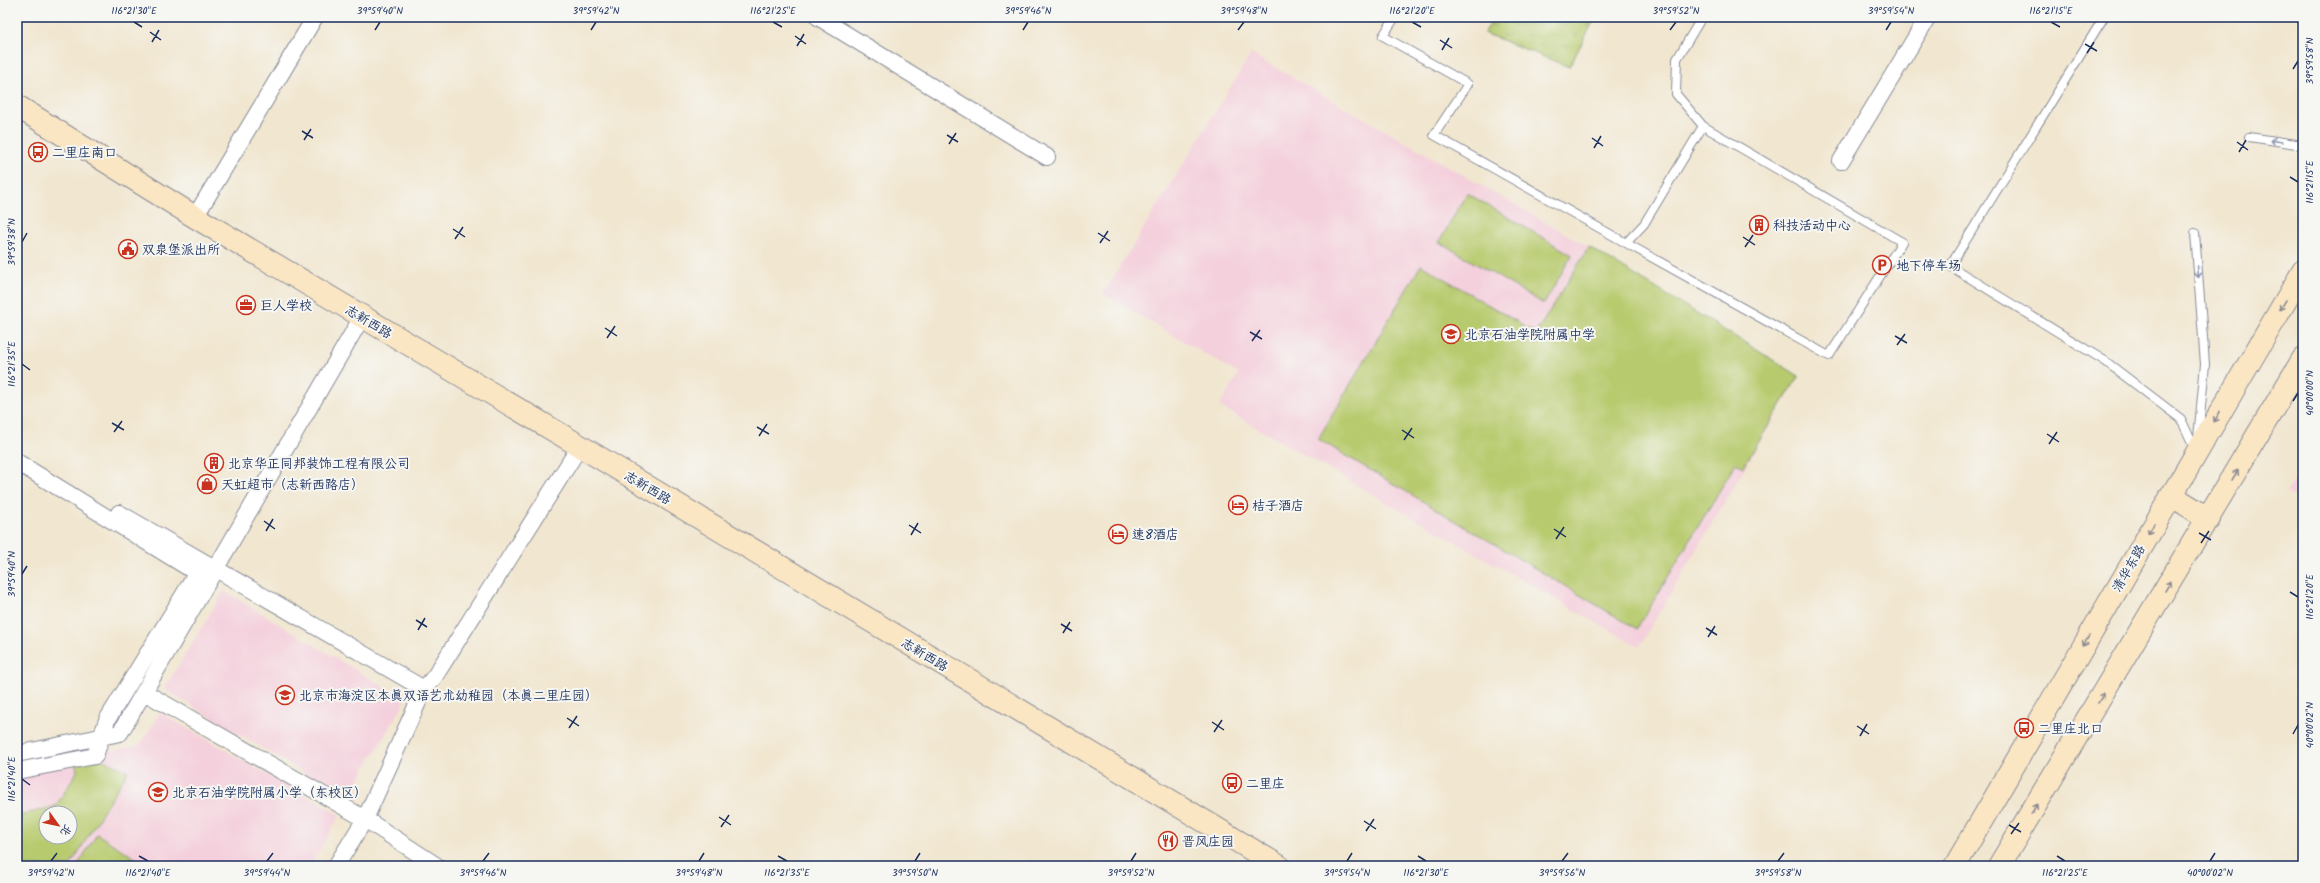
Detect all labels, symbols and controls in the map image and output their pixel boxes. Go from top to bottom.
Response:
text: 116°21'30"E [111,3,158,19]
text: 39°59'40"N [357,3,403,19]
text: 39°59'42"N [572,3,620,19]
text: 116°21'25"E [750,3,797,19]
text: 39°59'46"N [1005,3,1052,19]
text: 39°59'48"N [1220,3,1268,19]
text: 116°21'20"E [1389,3,1436,19]
text: 39°59'52"N [1653,3,1700,19]
text: 39°59'54"N [1868,3,1915,19]
text: 116°21'15"E [2029,3,2074,19]
text: 39°59'58"N [2302,37,2318,85]
one-way arrow [2270,137,2283,145]
bus stop icon: 二里庄南口 [27,141,49,163]
place label: 二里庄南口 [52,143,117,164]
text: 116°21'15"E [2302,159,2318,204]
building icon: 科技活动中心 [1748,214,1770,236]
place label: 科技活动中心 [1773,216,1851,237]
text: 39°59'38"N [4,218,20,266]
public building icon: 双泉堡派出所 [117,238,139,260]
place label: 双泉堡派出所 [142,240,220,261]
parking icon: 地下停车场 [1871,254,1893,276]
place label: 地下停车场 [1896,256,1961,277]
one-way arrow [2194,265,2201,278]
office icon: 巨人学校 [235,294,257,316]
place label: 巨人学校 [260,296,312,317]
one-way arrow [2279,299,2287,311]
street label: 志新西路 [341,300,396,345]
school or university icon: 北京石油学院附属中学 [1440,323,1462,345]
place label: 北京石油学院附属中学 [1465,325,1595,346]
text: 116°21'35"E [4,340,20,387]
text: 40°00'00"N [2302,370,2318,416]
one-way arrow [2213,411,2221,423]
building icon: 北京华正同邦装饰工程有限公司 [203,452,225,474]
place label: 北京华正同邦装饰工程有限公司 [228,454,410,475]
street label: 志新西路 [620,466,675,511]
one-way arrow [2231,470,2239,481]
shop icon: 天虹超市（志新西路店） [196,473,218,495]
place label: 天虹超市（志新西路店） [221,475,364,496]
hotel icon: 桔子酒店 [1227,494,1249,516]
place label: 桔子酒店 [1252,496,1304,517]
hotel icon: 速8酒店 [1107,523,1129,545]
one-way arrow [2147,523,2155,535]
place label: 速8酒店 [1132,525,1179,546]
street label: 清华东路 [2107,541,2151,597]
text: 39°59'40"N [4,551,20,597]
text: 116°21'20"E [2302,573,2318,620]
one-way arrow [2165,580,2173,592]
street label: 志新西路 [897,633,952,678]
one-way arrow [2081,635,2089,647]
school or university icon: 北京市海淀区本真双语艺术幼稚园（本真二里庄园） [274,684,296,706]
place label: 北京市海淀区本真双语艺术幼稚园（本真二里庄园） [299,686,598,707]
one-way arrow [2098,692,2106,704]
text: 40°00'02"N [2302,702,2318,748]
bus stop icon: 二里庄北口 [2013,717,2035,739]
place label: 二里庄北口 [2038,719,2103,740]
text: 116°21'40"E [4,755,20,802]
bus stop icon: 二里庄 [1221,772,1243,794]
place label: 二里庄 [1246,774,1285,795]
school or university icon: 北京石油学院附属小学（东校区） [147,781,169,803]
place label: 北京石油学院附属小学（东校区） [172,783,367,804]
one-way arrow [2030,803,2038,815]
north arrow [38,805,78,845]
text: 北 [55,820,76,839]
restaurant icon: 晋风庄园 [1157,830,1179,852]
place label: 晋风庄园 [1182,832,1234,853]
text: 39°59'42"N [27,865,75,881]
text: 116°21'40"E [125,865,172,881]
text: 39°59'44"N [244,865,291,881]
text: 39°59'46"N [460,865,507,881]
text: 39°59'48"N [675,865,723,881]
text: 116°21'35"E [764,865,811,881]
text: 39°59'50"N [892,865,938,881]
text: 39°59'52"N [1108,865,1155,881]
text: 39°59'54"N [1324,865,1371,881]
text: 116°21'30"E [1403,865,1450,881]
text: 39°59'56"N [1539,865,1586,881]
text: 39°59'58"N [1754,865,1802,881]
text: 116°21'25"E [2042,865,2089,881]
text: 40°00'02"N [2187,865,2233,881]

